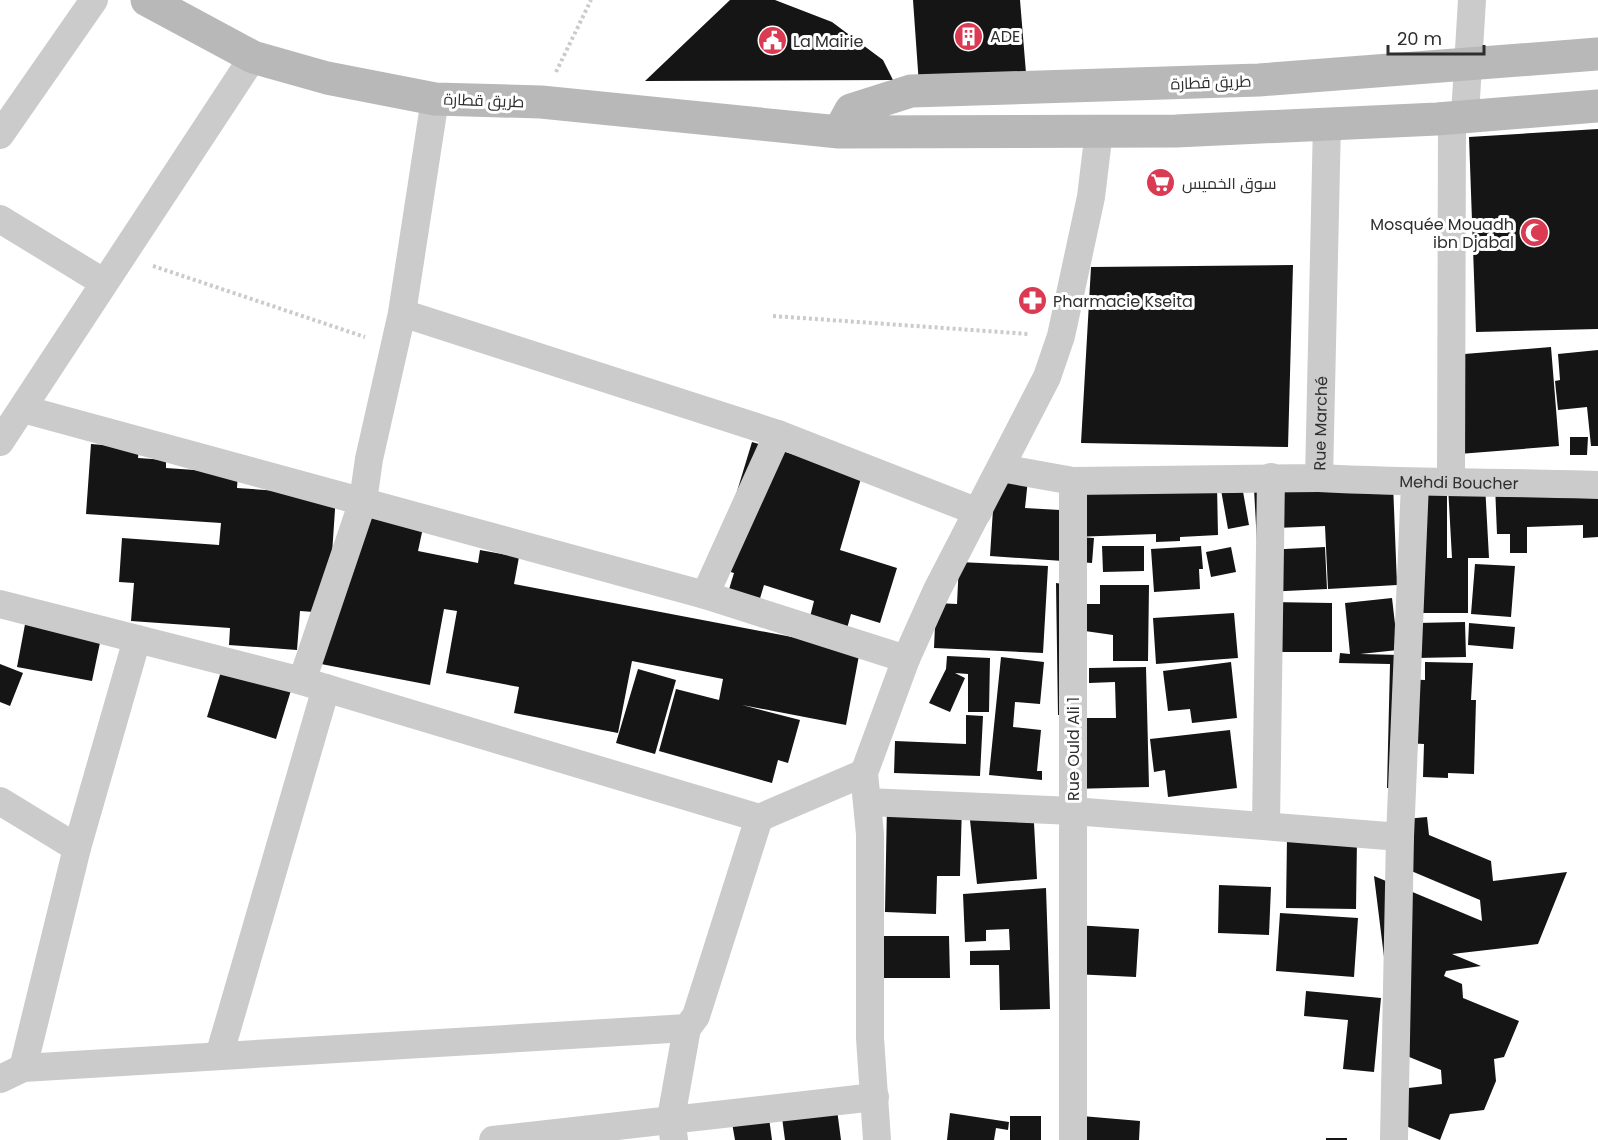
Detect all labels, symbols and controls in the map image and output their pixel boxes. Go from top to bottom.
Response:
scale bar [1388,18,1484,56]
building icon: ADE [953,20,985,52]
public building icon: La Mairie [756,25,788,57]
place label: ADE [990,25,1020,48]
text: 20 m [1397,26,1442,51]
place label: La Mairie [793,30,863,53]
street label: طريق قطارة [1170,70,1252,95]
street label: طريق قطارة [443,88,525,113]
supermarket icon: سوق الخميس [1145,167,1177,199]
place label: سوق الخميس [1182,172,1276,195]
place label: Mosquée Mouadh ibn Djabal [1370,213,1514,254]
mosque icon: Mosquée Mouadh ibn Djabal [1519,217,1551,249]
pharmacy icon: Pharmacie Kseita [1016,285,1048,317]
place label: Pharmacie Kseita [1053,290,1193,313]
street label: Rue Marché [1308,376,1333,471]
street label: Mehdi Boucher [1399,470,1519,495]
street label: Rue Ould Ali 1 [1062,697,1085,801]

